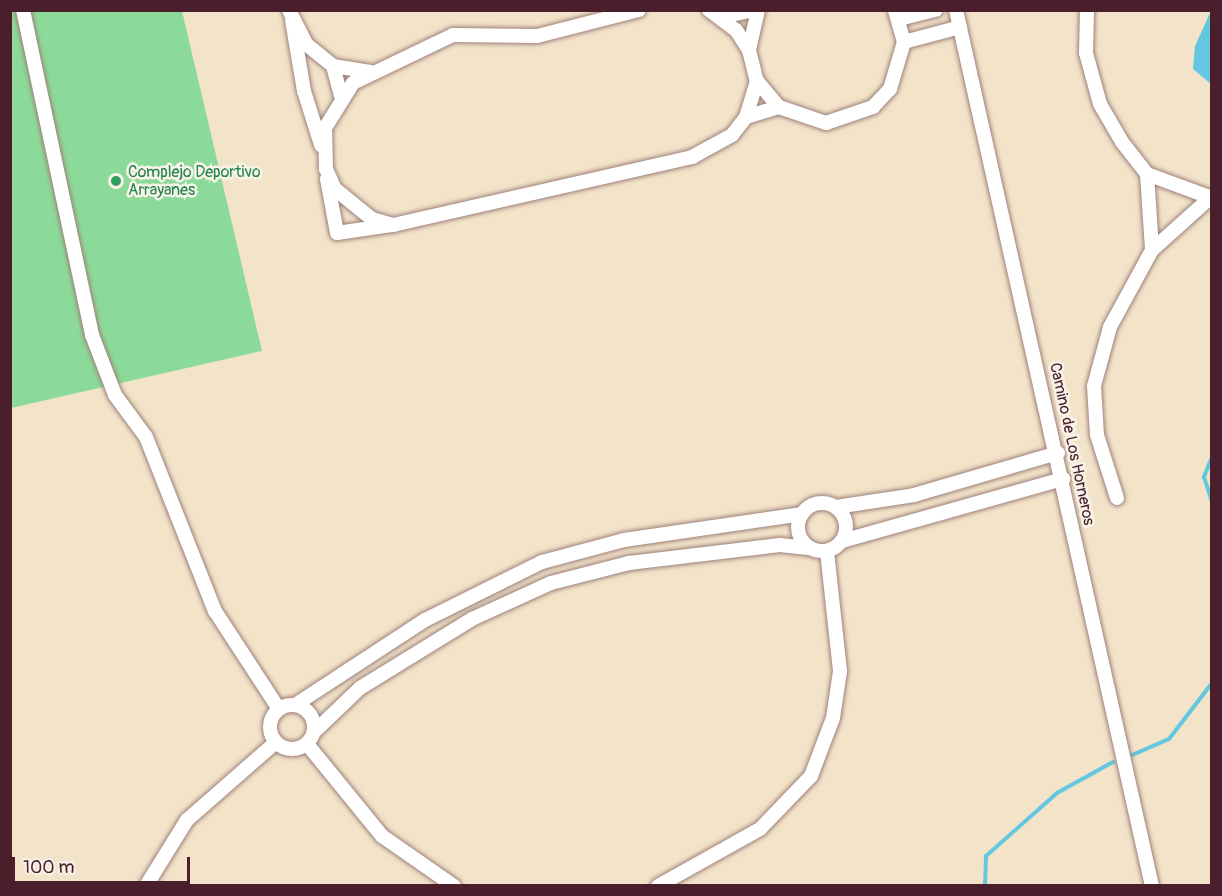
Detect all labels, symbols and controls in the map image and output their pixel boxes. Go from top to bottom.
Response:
place label: Complejo Deportivo Arrayanes [128,162,261,200]
marker: Complejo Deportivo Arrayanes [109,174,123,188]
street label: Camino de Los Horneros [1045,361,1099,527]
scale bar [15,845,194,883]
text: 100 m [23,856,75,879]

